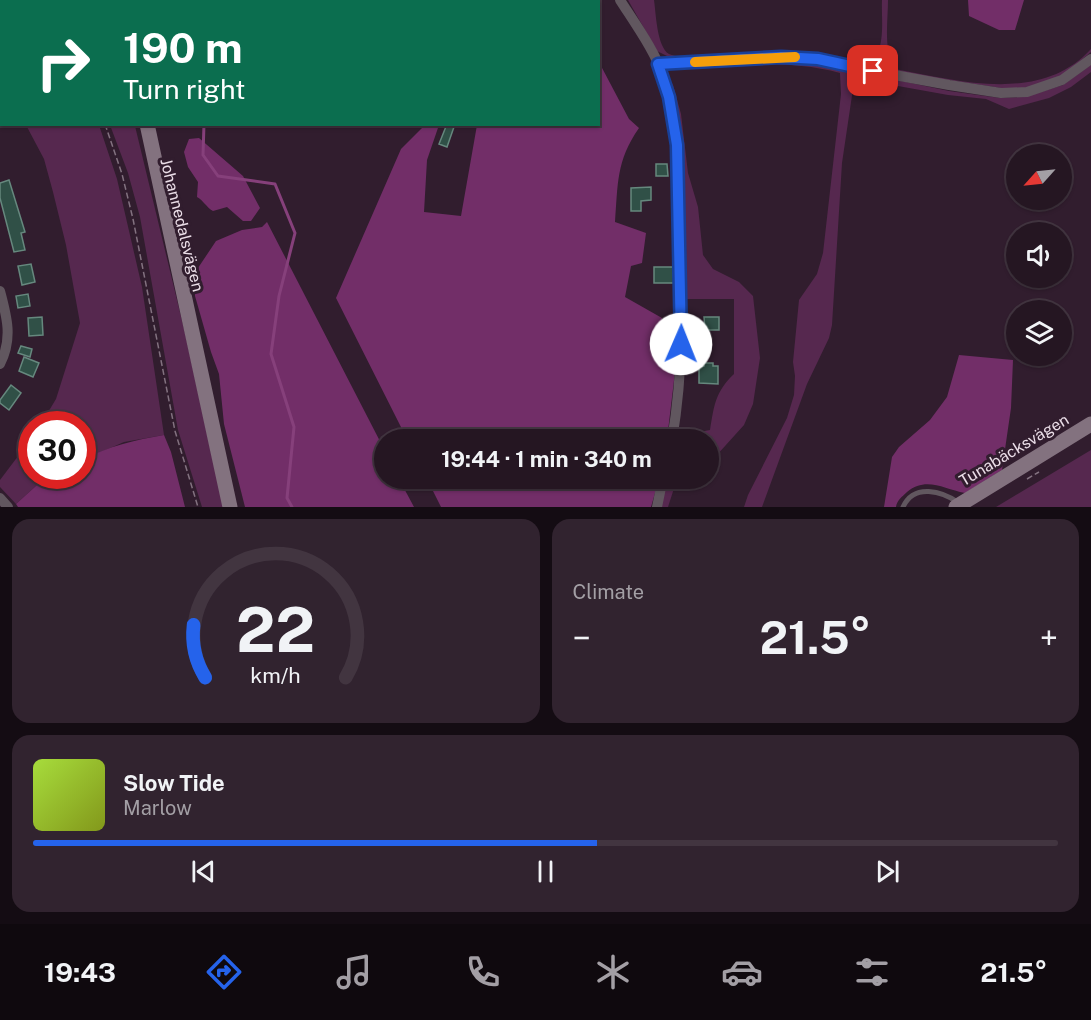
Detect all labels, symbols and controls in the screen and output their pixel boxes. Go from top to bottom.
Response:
text: 190 m [123,23,243,72]
icon: right [24,24,102,102]
pin [847,45,898,96]
icon: arrive [856,54,889,87]
text: Turn right [123,73,246,105]
north arrow [1006,144,1072,210]
map controls [1006,144,1072,366]
street label: Johannedalsvägen [156,156,208,294]
button: sound [1006,222,1072,288]
button: layers [1006,300,1072,366]
position arrow [649,312,713,376]
street label: Tunabäcksvägen [956,410,1072,490]
speed limit sign: 30 [18,411,96,489]
text: 19:44 · 1 min · 340 m [441,446,652,472]
text: Climate [573,580,644,604]
text: 22 [236,593,315,666]
text: 21.5° [759,611,871,664]
text: − [573,619,591,657]
text: + [1040,619,1058,657]
text: km/h [251,663,301,688]
text: Slow Tide [123,770,225,796]
text: Marlow [123,796,192,820]
icon: previous [187,855,220,888]
icon: pause [529,855,562,888]
icon: next [871,855,904,888]
icon: directions [203,951,245,993]
icon: music [333,951,375,993]
icon: phone [462,951,504,993]
icon: climate [592,951,634,993]
icon: car [721,951,763,993]
icon: filters [851,951,893,993]
text: 19:43 [44,956,116,988]
text: 21.5° [980,956,1047,988]

